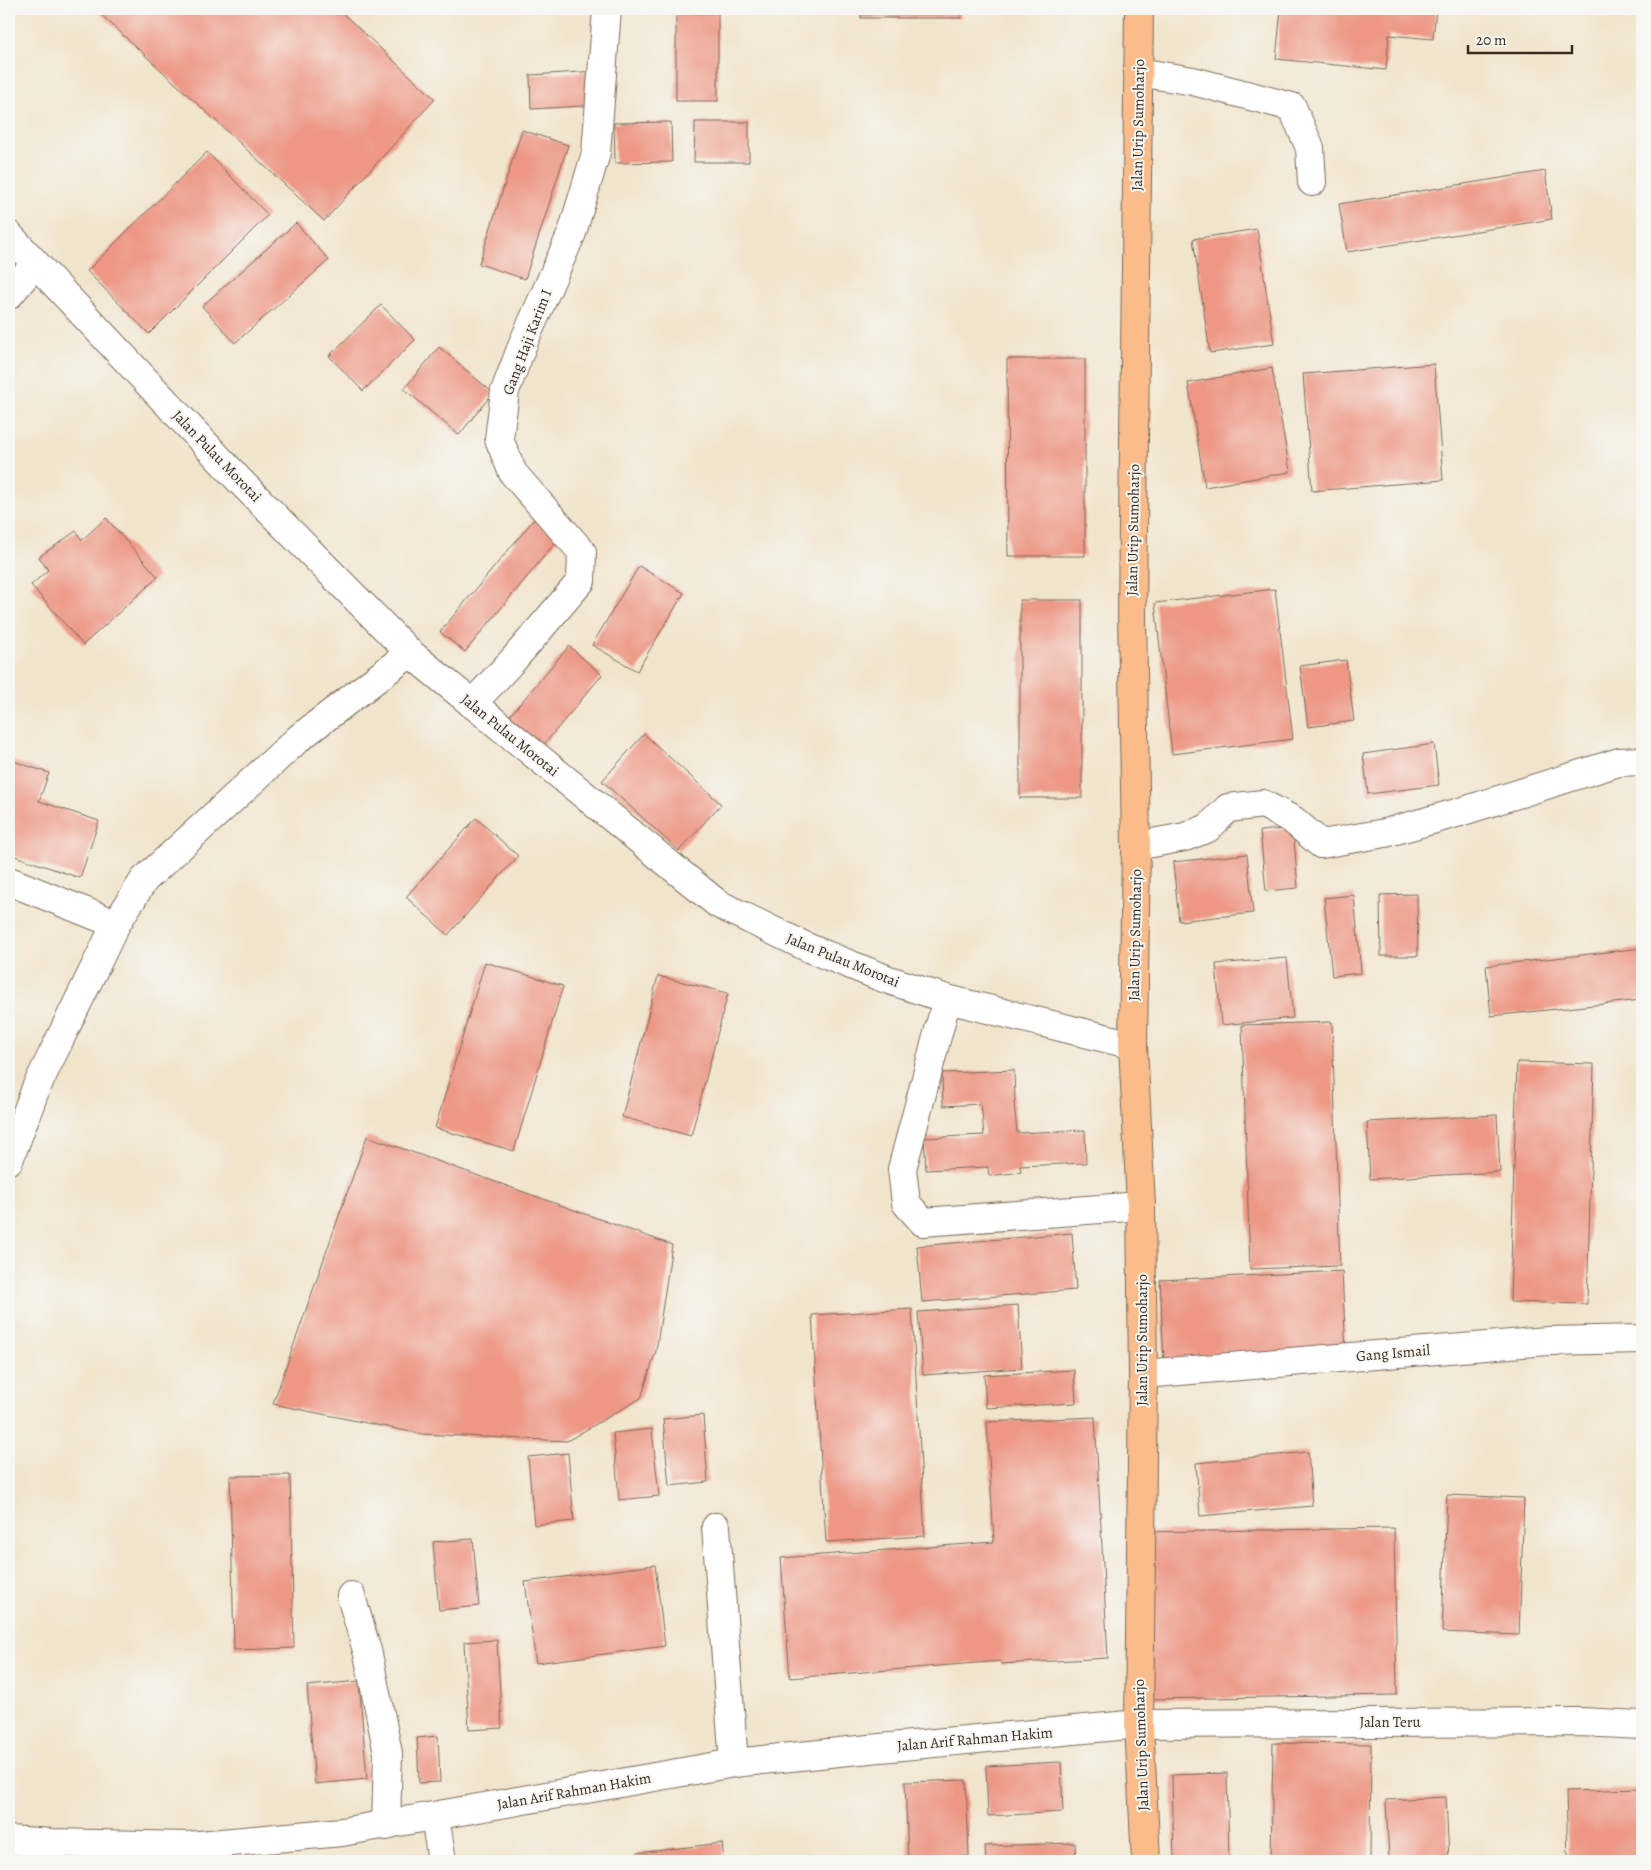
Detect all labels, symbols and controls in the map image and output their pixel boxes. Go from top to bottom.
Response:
scale bar [1468,22,1572,54]
text: 20 m [1476,30,1507,50]
street label: Jalan Urip Sumoharjo [1127,59,1149,191]
street label: Gang Haji Karim I [498,286,556,398]
street label: Jalan Pulau Morotai [168,406,266,506]
street label: Jalan Urip Sumoharjo [1122,464,1144,596]
street label: Jalan Pulau Morotai [457,689,563,781]
street label: Jalan Urip Sumoharjo [1124,869,1146,1001]
street label: Jalan Pulau Morotai [783,928,903,992]
street label: Jalan Urip Sumoharjo [1132,1274,1152,1406]
street label: Gang Ismail [1355,1340,1431,1366]
street label: Jalan Urip Sumoharjo [1129,1679,1153,1811]
street label: Jalan Teru [1359,1712,1421,1732]
street label: Jalan Arif Rahman Hakim [896,1722,1054,1756]
street label: Jalan Arif Rahman Hakim [495,1767,653,1814]

